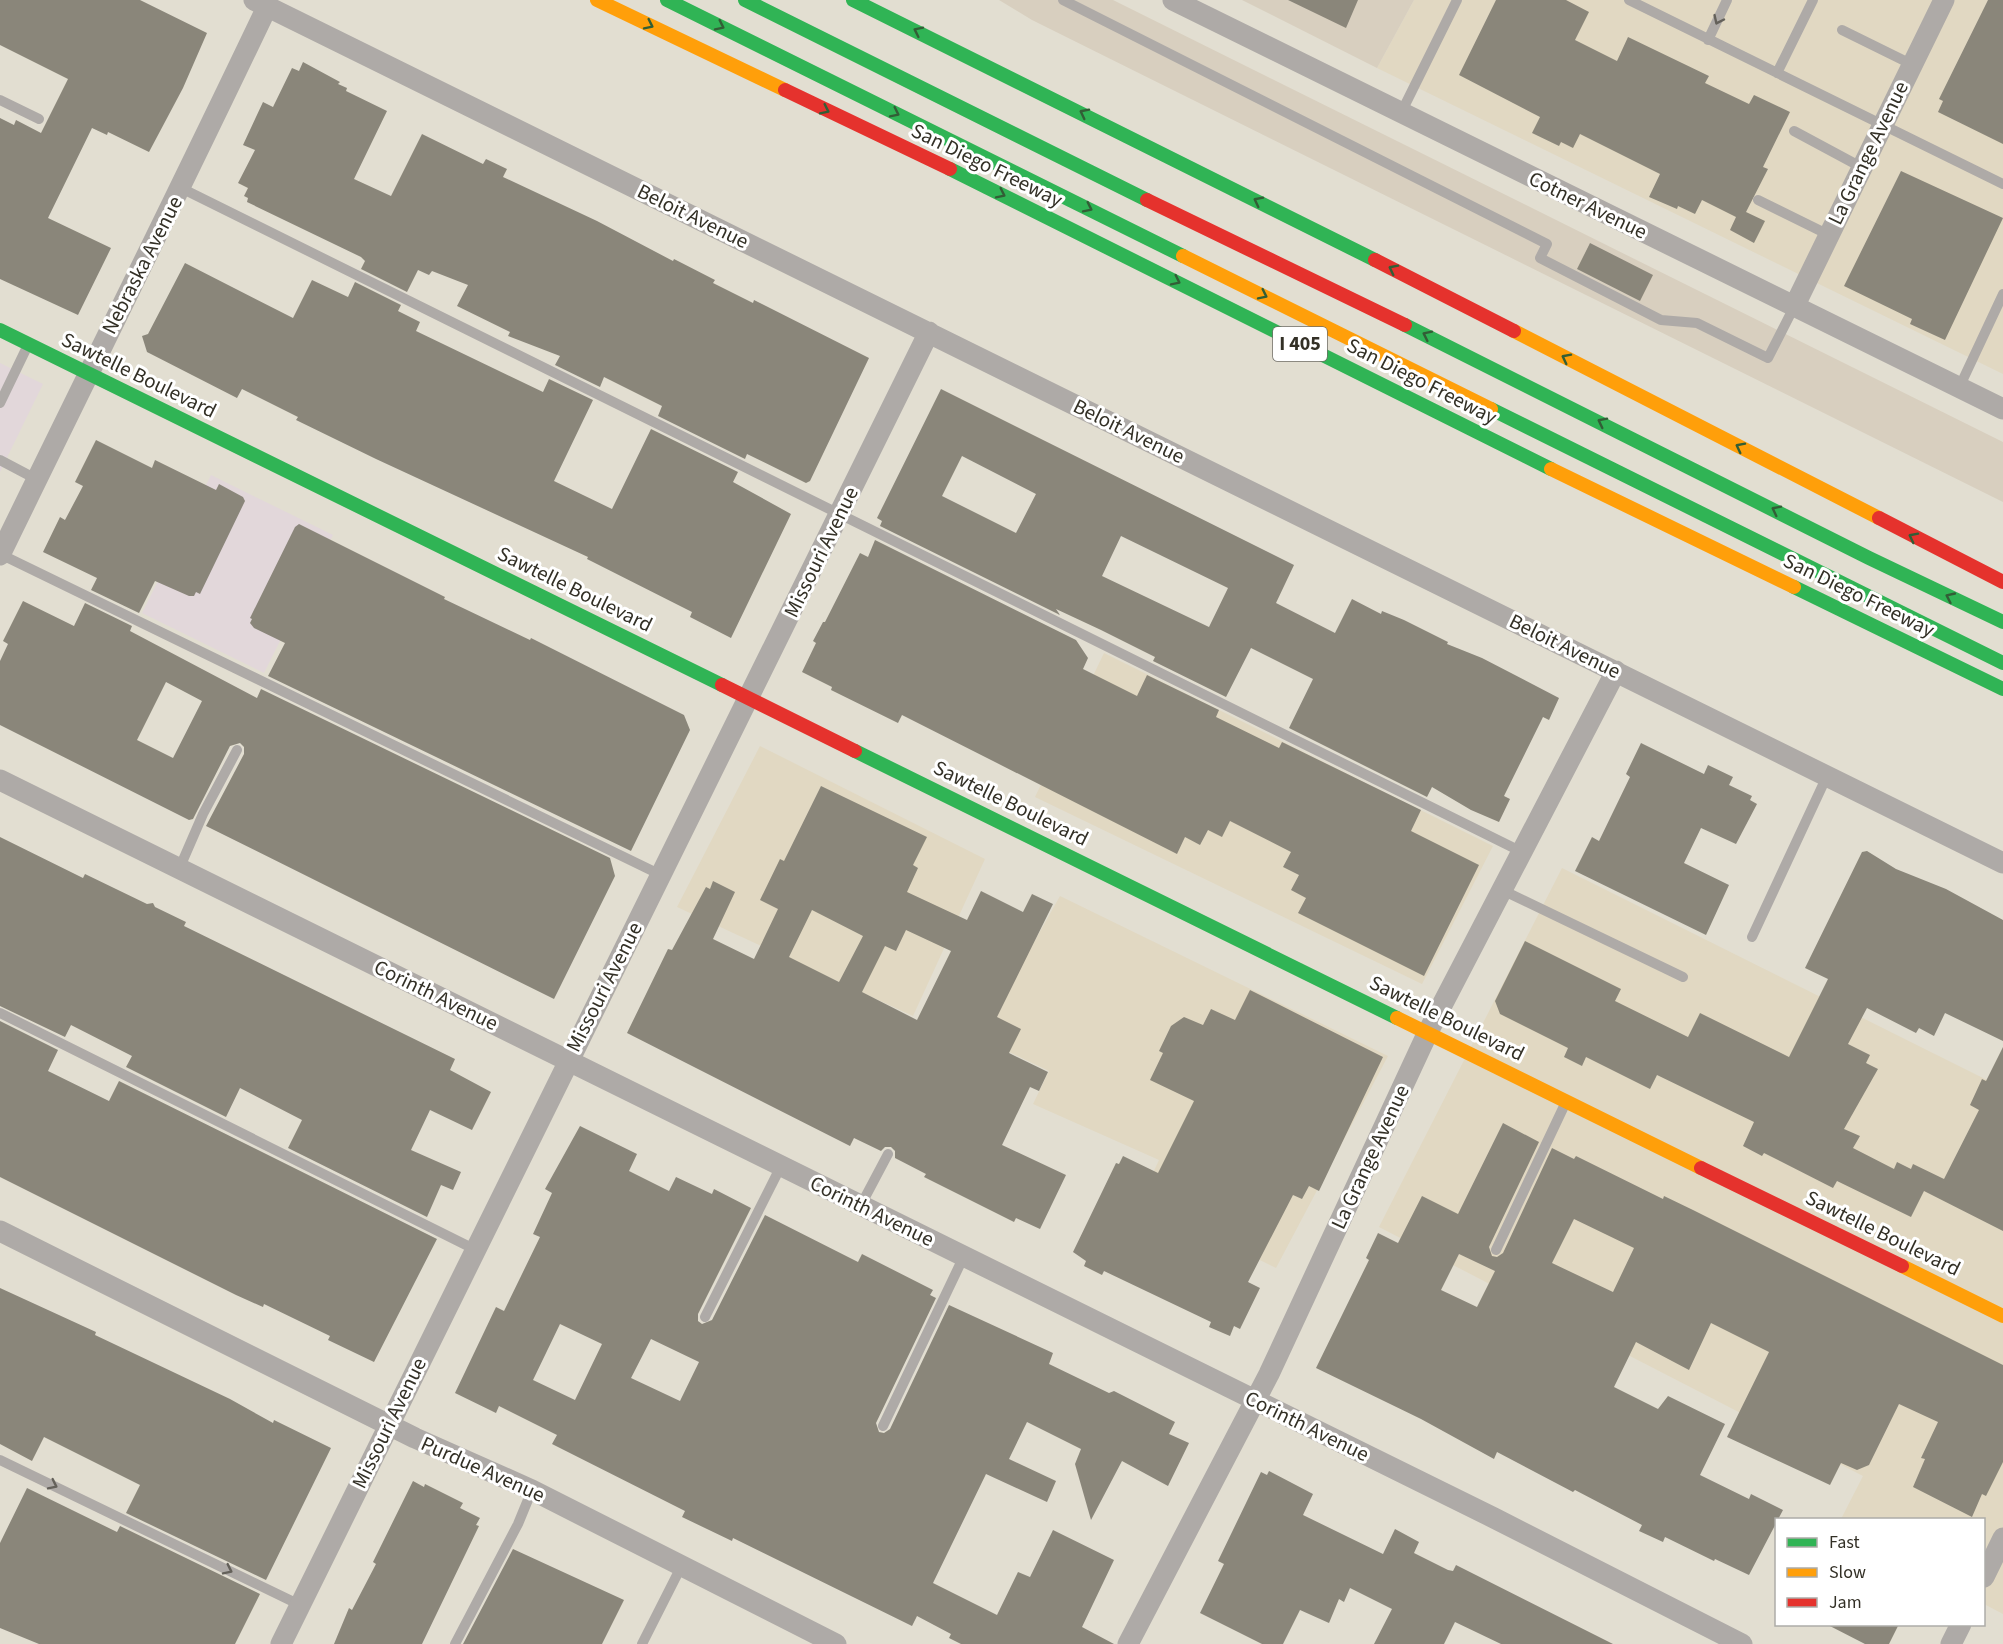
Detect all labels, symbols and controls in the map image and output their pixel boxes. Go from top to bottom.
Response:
one-way arrow [1713,14,1725,25]
one-way arrow [643,18,654,30]
one-way arrow [713,19,724,30]
one-way arrow [913,27,924,39]
street label: La Grange Avenue [1820,76,1916,230]
one-way arrow [819,102,830,114]
one-way arrow [888,105,899,117]
one-way arrow [1079,109,1090,121]
street label: San Diego Freeway [906,115,1068,215]
street label: Cotner Avenue [1524,163,1652,247]
street label: Beloit Avenue [632,176,754,256]
one-way arrow [994,187,1005,199]
street label: Nebraska Avenue [94,191,190,339]
one-way arrow [1253,196,1264,208]
one-way arrow [1082,201,1093,212]
one-way arrow [1388,265,1399,277]
one-way arrow [1169,273,1180,285]
one-way arrow [1256,288,1267,299]
street label: Sawtelle Boulevard [56,324,222,426]
road number: I 405 [1273,327,1327,361]
street label: San Diego Freeway [1342,330,1502,432]
one-way arrow [1423,331,1434,343]
one-way arrow [1562,354,1573,366]
street label: Beloit Avenue [1068,391,1190,471]
one-way arrow [1597,418,1608,429]
one-way arrow [1735,443,1746,455]
street label: Missouri Avenue [776,482,866,622]
one-way arrow [1771,506,1782,517]
one-way arrow [1909,532,1920,544]
street label: Sawtelle Boulevard [492,538,658,640]
street label: San Diego Freeway [1778,545,1940,645]
one-way arrow [1946,593,1957,604]
street label: Beloit Avenue [1504,606,1626,686]
street label: Sawtelle Boulevard [928,752,1094,854]
street label: Missouri Avenue [558,917,650,1057]
street label: Corinth Avenue [369,952,503,1038]
street label: Sawtelle Boulevard [1364,967,1530,1069]
street label: La Grange Avenue [1323,1080,1417,1234]
street label: Corinth Avenue [805,1168,939,1254]
street label: Sawtelle Boulevard [1800,1182,1966,1284]
street label: Missouri Avenue [344,1353,434,1493]
street label: Corinth Avenue [1240,1383,1374,1469]
street label: Purdue Avenue [416,1428,550,1510]
one-way arrow [46,1478,57,1490]
legend [1775,1518,1985,1626]
text: Fast [1829,1530,1860,1555]
text: Slow [1829,1560,1866,1585]
one-way arrow [222,1563,233,1575]
text: Jam [1829,1590,1862,1615]

